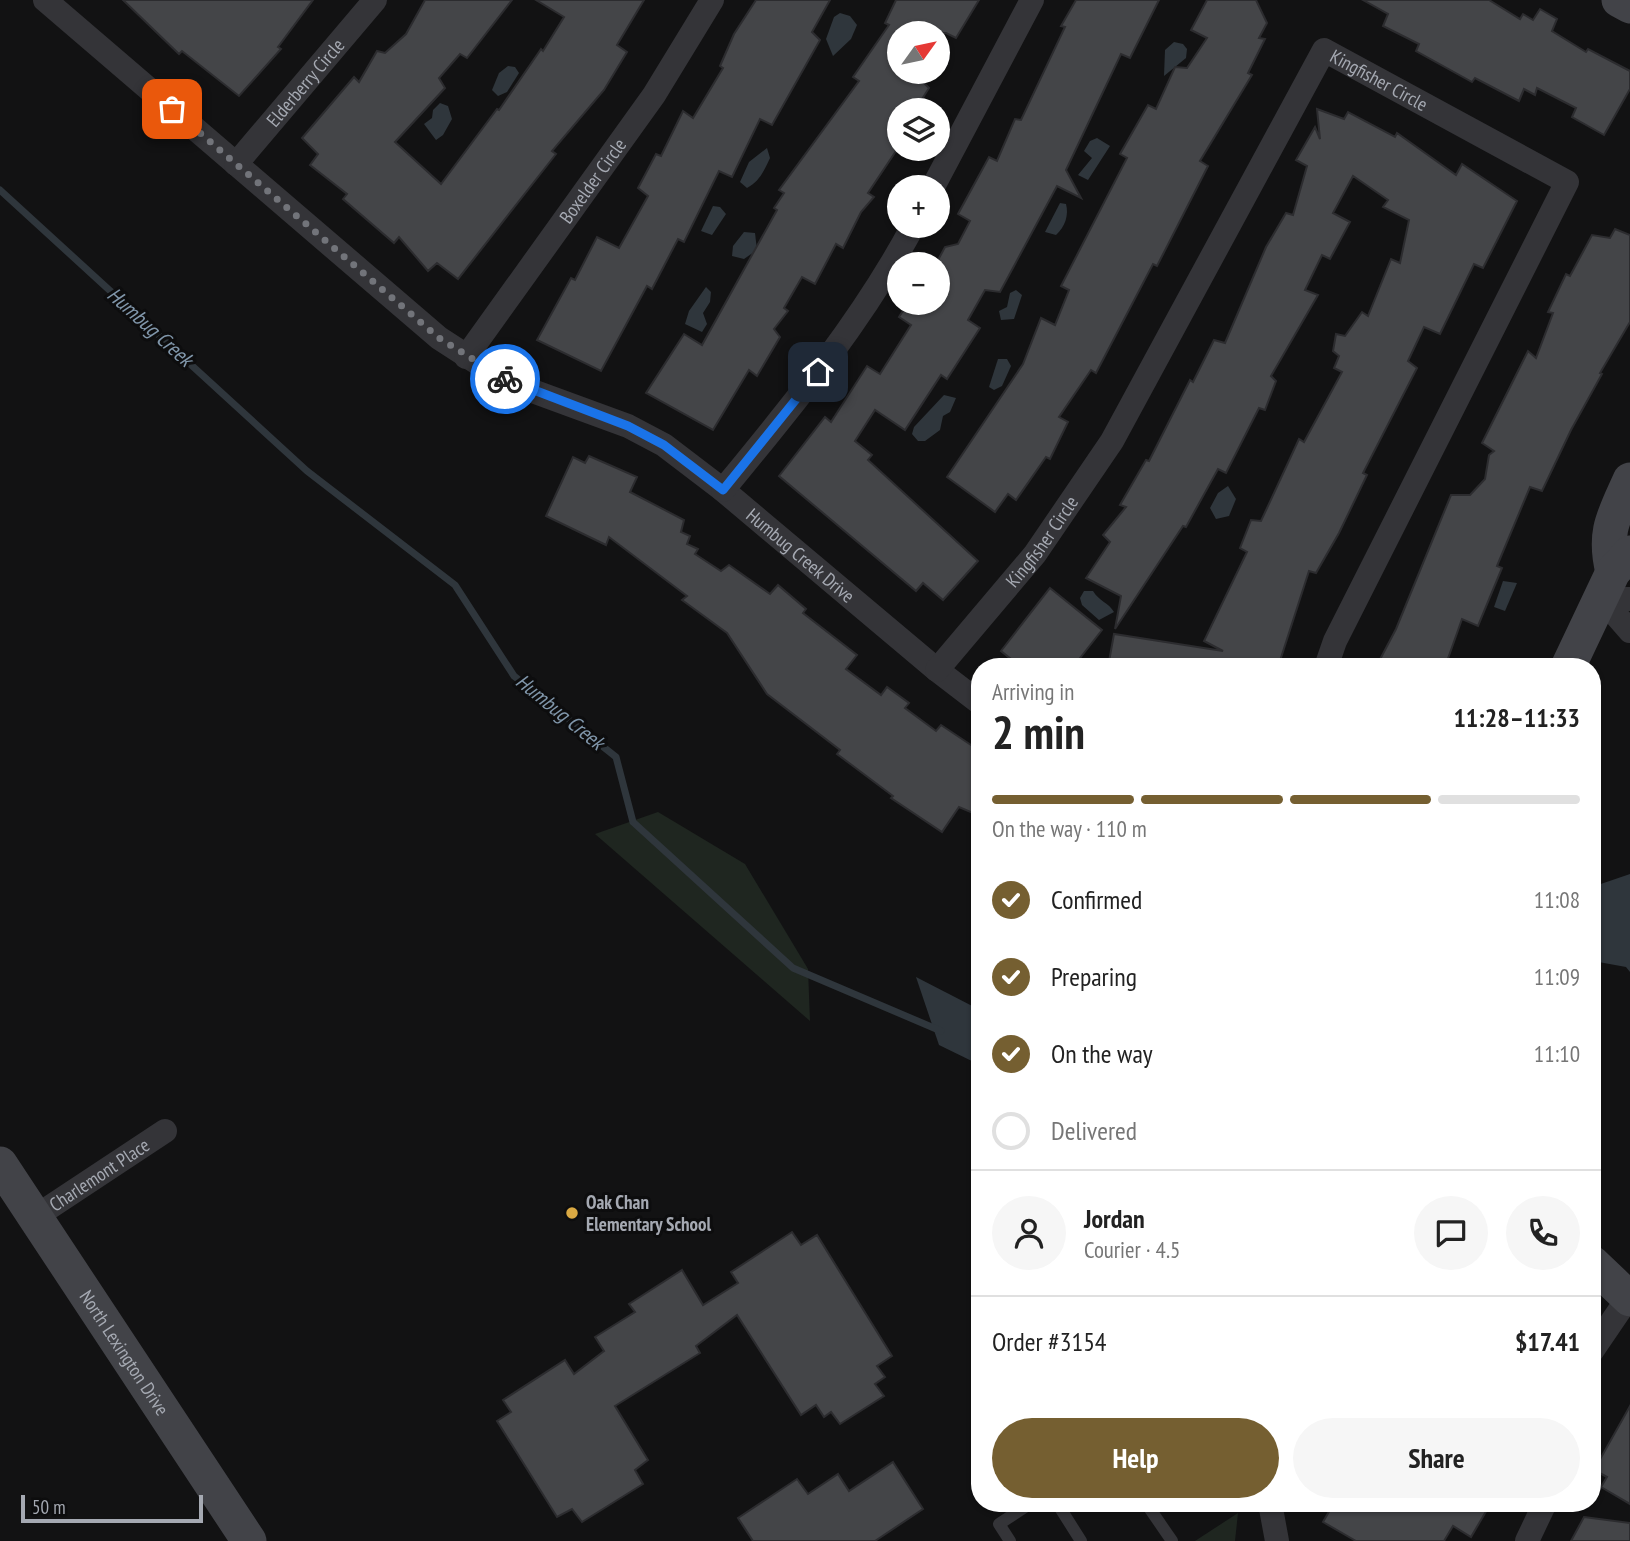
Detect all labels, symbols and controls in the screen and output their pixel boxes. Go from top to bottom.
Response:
north arrow [887,21,950,84]
map controls [887,21,950,315]
street label: Elderberry Circle [261,33,349,131]
street label: Kingfisher Circle [1326,44,1432,116]
pin [142,79,202,139]
icon: bag [153,90,191,128]
button: layers [887,98,950,161]
street label: Boxelder Circle [554,133,631,228]
button: + [887,175,950,238]
button: − [887,252,950,315]
water label: Humbug Creek [102,281,201,374]
pin [788,342,848,402]
courier [470,344,540,414]
icon: home [799,353,837,391]
icon: bike [486,360,524,398]
street label: Kingfisher Circle [1000,491,1083,592]
street label: Humbug Creek Drive [742,503,860,608]
water label: Humbug Creek [511,668,612,757]
text: Arriving in [992,677,1074,706]
text: 11:28–11:33 [1453,701,1580,734]
text: 2 min [992,702,1085,762]
text: On the way · 110 m [992,814,1147,843]
icon: check [992,881,1030,919]
text: Confirmed [1051,883,1142,916]
text: 11:08 [1534,885,1580,914]
icon: check [992,958,1030,996]
text: Preparing [1051,960,1137,993]
text: 11:09 [1534,962,1580,991]
icon: check [992,1035,1030,1073]
text: On the way [1051,1037,1153,1070]
text: 11:10 [1534,1039,1580,1068]
text: Delivered [1051,1114,1137,1147]
street label: Charlemont Place [44,1133,154,1216]
place label: Oak Chan Elementary School [586,1190,711,1236]
button: person [992,1196,1066,1270]
button: chat [1414,1196,1488,1270]
button: phone [1506,1196,1580,1270]
text: Jordan [1084,1202,1145,1235]
marker: Oak Chan Elementary School [564,1205,580,1221]
text: Courier · 4.5 [1084,1235,1180,1264]
street label: North Lexington Drive [75,1285,175,1420]
text: Order #3154 [992,1325,1107,1358]
text: $17.41 [1515,1325,1580,1358]
button: Help [992,1418,1279,1498]
button: Share [1293,1418,1580,1498]
scale bar [21,1492,203,1524]
text: 50 m [32,1495,66,1519]

